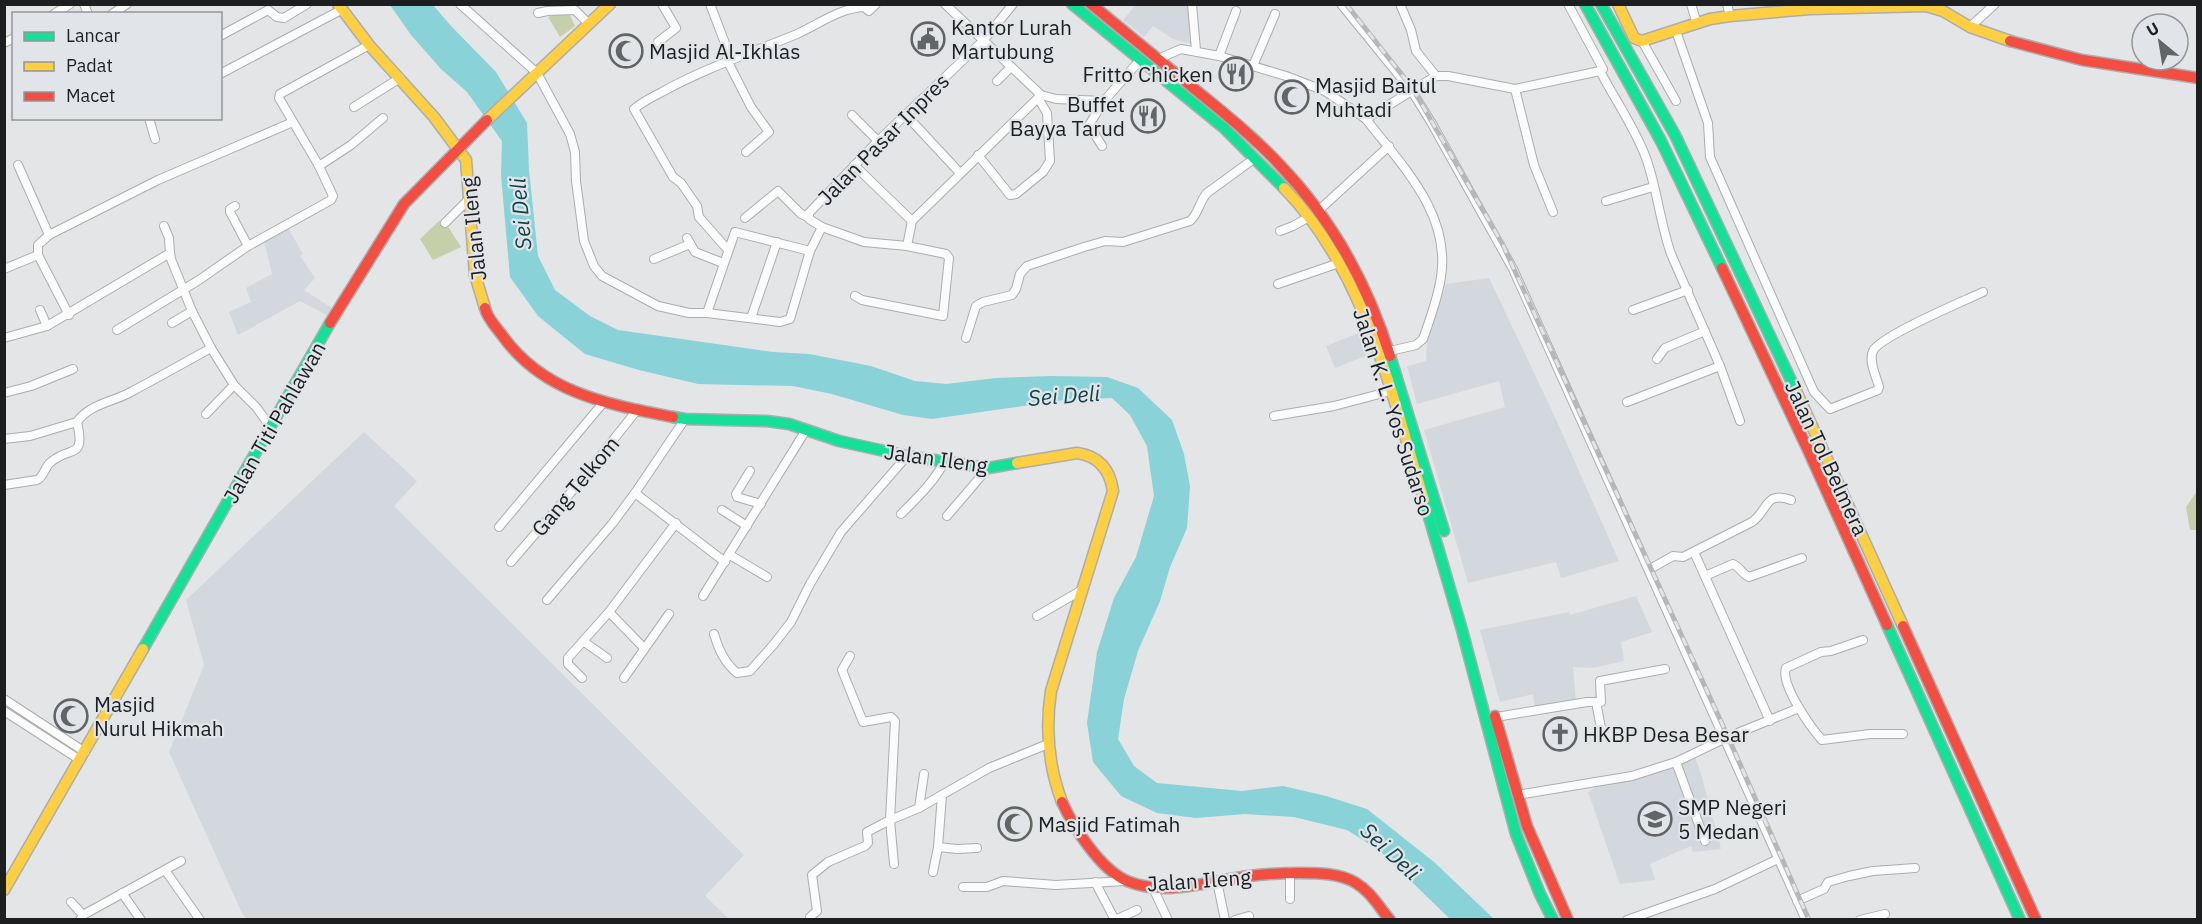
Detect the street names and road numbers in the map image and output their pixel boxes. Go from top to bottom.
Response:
street label: Jalan Pasar Inpres [811,67,955,211]
street label: Jalan Ileng [454,176,492,282]
street label: Jalan K. L. Yos Sudarso [1347,304,1441,520]
street label: Jalan Titi Pahlawan [216,336,332,508]
street label: Jalan Tol Belmera [1779,376,1875,540]
street label: Gang Telkom [525,430,625,542]
street label: Jalan Ileng [882,437,990,479]
street label: Jalan Ileng [1146,862,1252,898]

